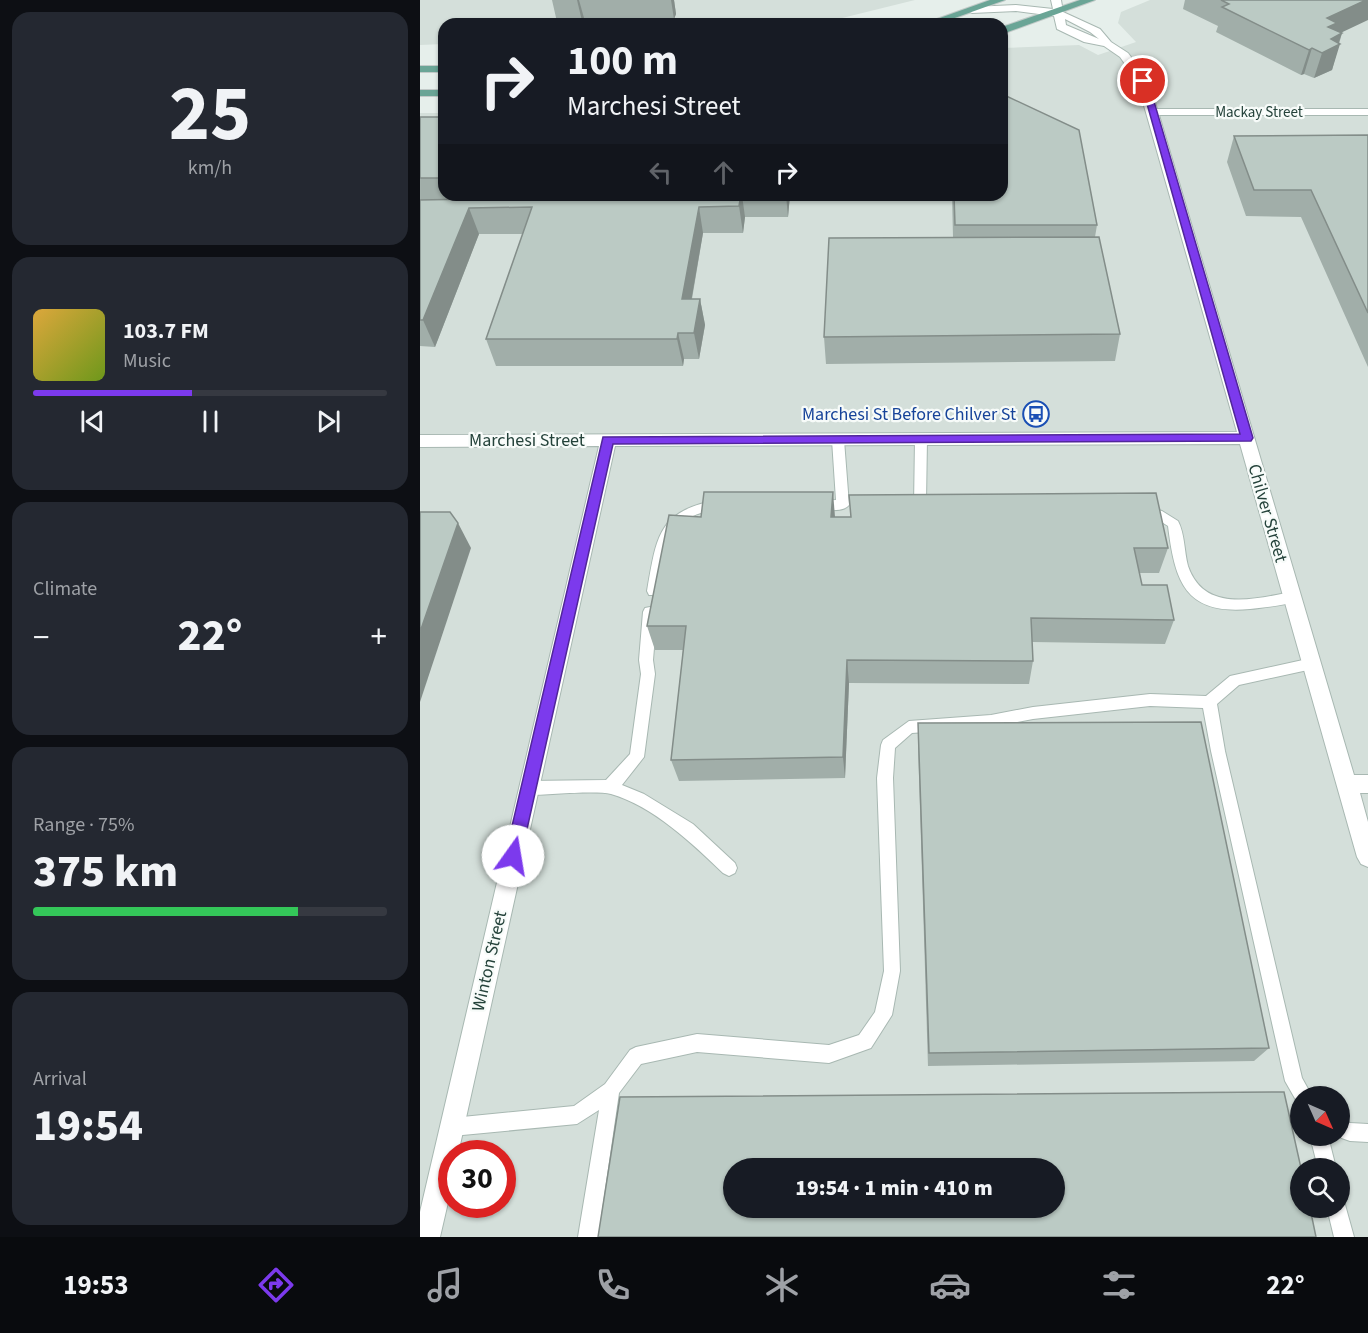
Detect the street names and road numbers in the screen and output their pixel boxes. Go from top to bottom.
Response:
street label: Mackay Street [1215,102,1303,123]
street label: Marchesi Street [469,428,585,453]
street label: Chilver Street [1242,461,1293,565]
street label: Winton Street [466,908,513,1014]

